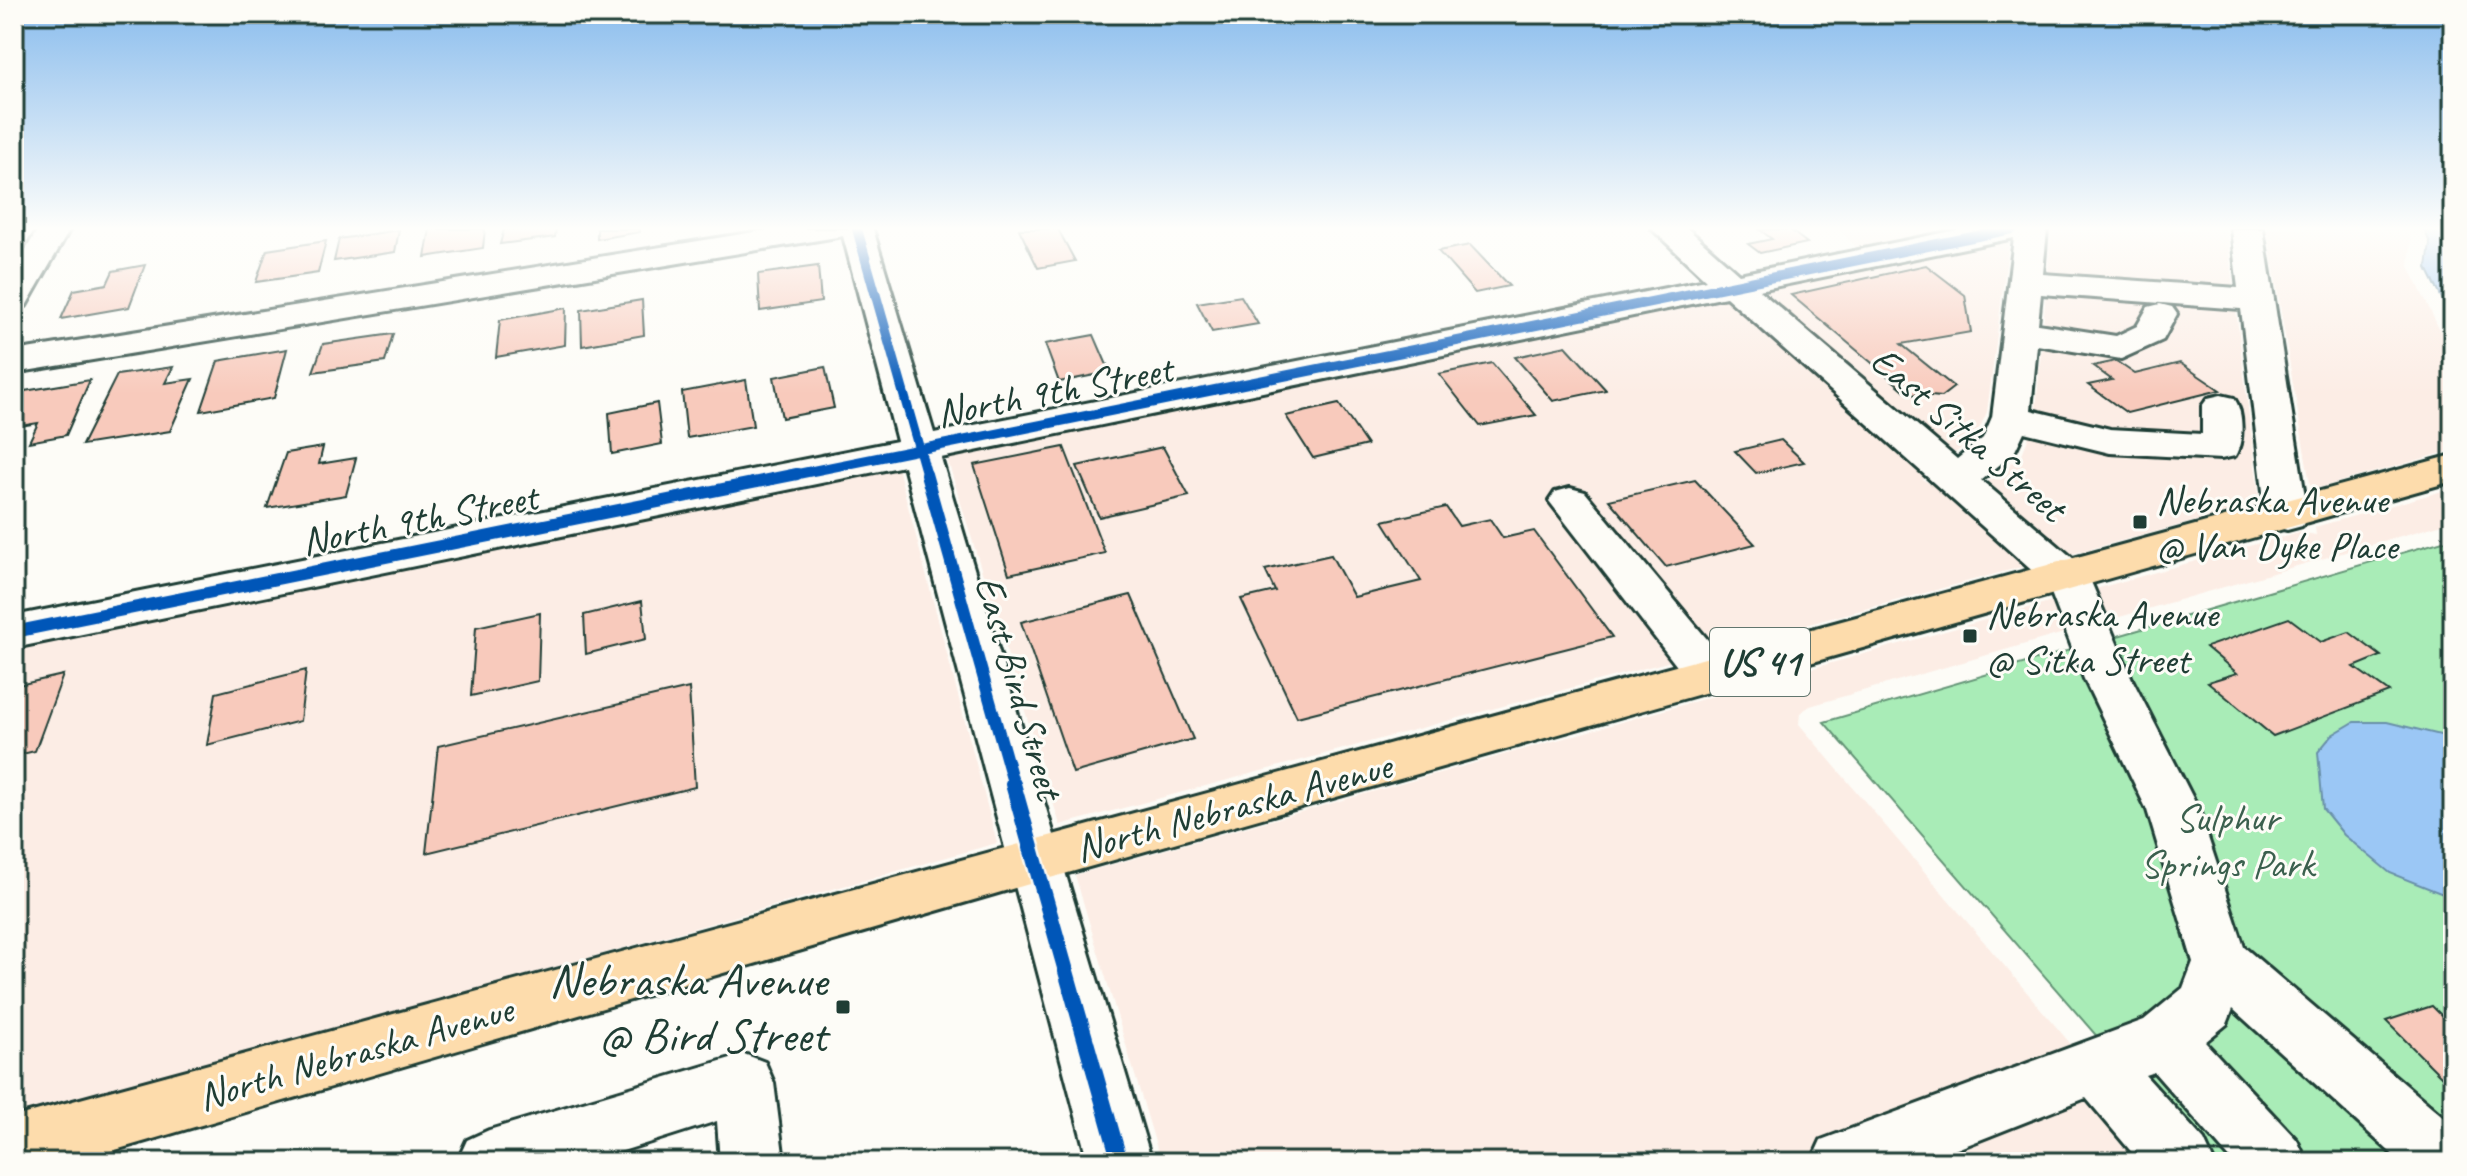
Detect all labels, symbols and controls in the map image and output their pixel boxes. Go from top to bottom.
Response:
street label: East Sitka Street [1860,335,2079,535]
street label: North 9th Street [932,343,1180,438]
street label: North 9th Street [297,471,545,566]
place label: Nebraska Avenue @ Van Dyke Place [2156,475,2400,571]
marker: Nebraska Avenue @ Van Dyke Place [2131,513,2149,531]
street label: East Bird Street [963,570,1076,808]
place label: Nebraska Avenue @ Sitka Street [1986,589,2221,685]
marker: Nebraska Avenue @ Sitka Street [1961,627,1979,645]
road number: US 41 [1710,628,1810,696]
street label: North Nebraska Avenue [1070,740,1400,873]
park label: Sulphur Springs Park [2140,793,2317,889]
place label: Nebraska Avenue @ Bird Street [549,950,831,1065]
street label: North Nebraska Avenue [192,983,521,1122]
marker: Nebraska Avenue @ Bird Street [834,998,852,1016]

